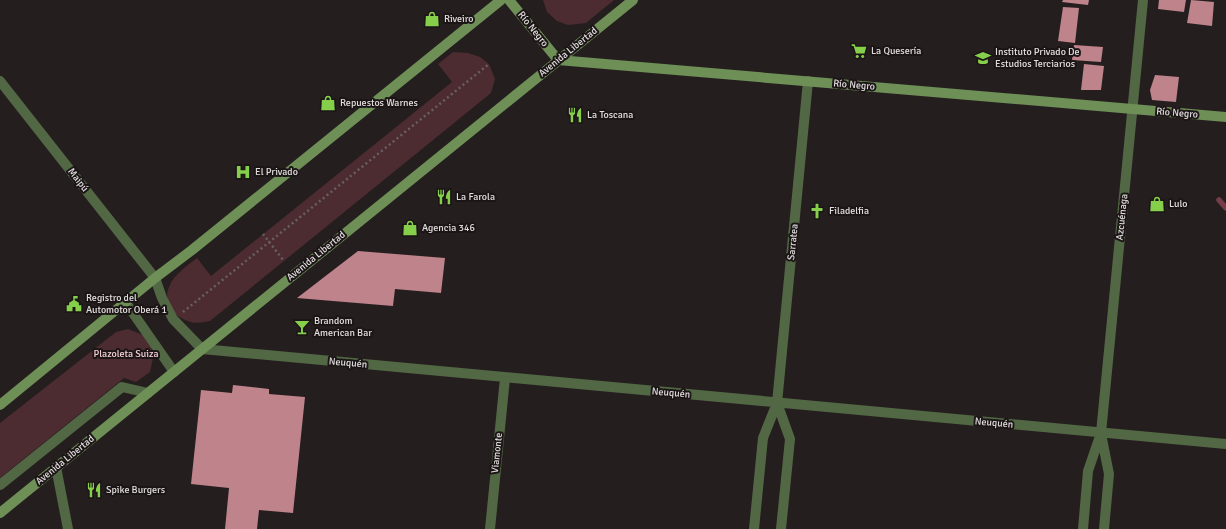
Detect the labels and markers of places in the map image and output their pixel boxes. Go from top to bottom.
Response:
shop icon: Riveiro [423,10,441,28]
place label: Riveiro [444,13,473,25]
supermarket icon: La Quesería [850,42,868,60]
place label: La Quesería [871,45,921,57]
place label: Instituto Privado De Estudios Terciarios [995,46,1080,70]
school or university icon: Instituto Privado De Estudios Terciarios [974,49,992,67]
shop icon: Repuestos Warnes [319,94,337,112]
place label: Repuestos Warnes [340,97,419,109]
restaurant icon: La Toscana [566,106,584,124]
place label: La Toscana [587,109,633,121]
hospital icon: El Privado [234,163,252,181]
place label: El Privado [255,166,298,178]
restaurant icon: La Farola [435,188,453,206]
place label: La Farola [456,191,495,203]
shop icon: Lulo [1148,195,1166,213]
place label: Lulo [1169,198,1187,210]
church icon: Filadelfia [808,202,826,220]
place label: Filadelfia [829,205,869,217]
shop icon: Agencia 346 [401,219,419,237]
place label: Agencia 346 [422,222,475,234]
place label: Registro del Automotor Oberá 1 [86,292,167,316]
public building icon: Registro del Automotor Oberá 1 [65,295,83,313]
place label: Brandom American Bar [314,315,372,339]
bar icon: Brandom American Bar [293,318,311,336]
restaurant icon: Spike Burgers [85,481,103,499]
place label: Spike Burgers [106,484,166,496]

